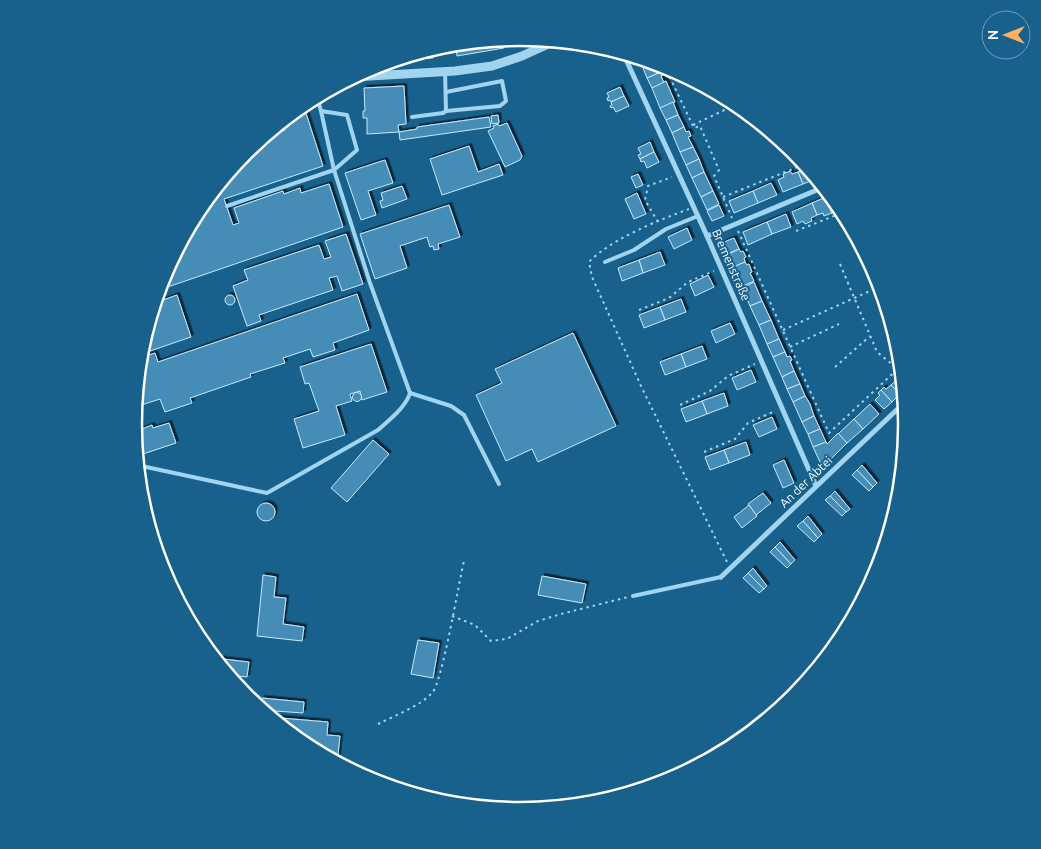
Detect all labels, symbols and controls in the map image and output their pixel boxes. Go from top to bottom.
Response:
north arrow [981,10,1031,60]
text: N [985,30,1001,40]
street label: Bremenstraße [710,227,753,303]
street label: An der Abtei [777,454,834,510]

